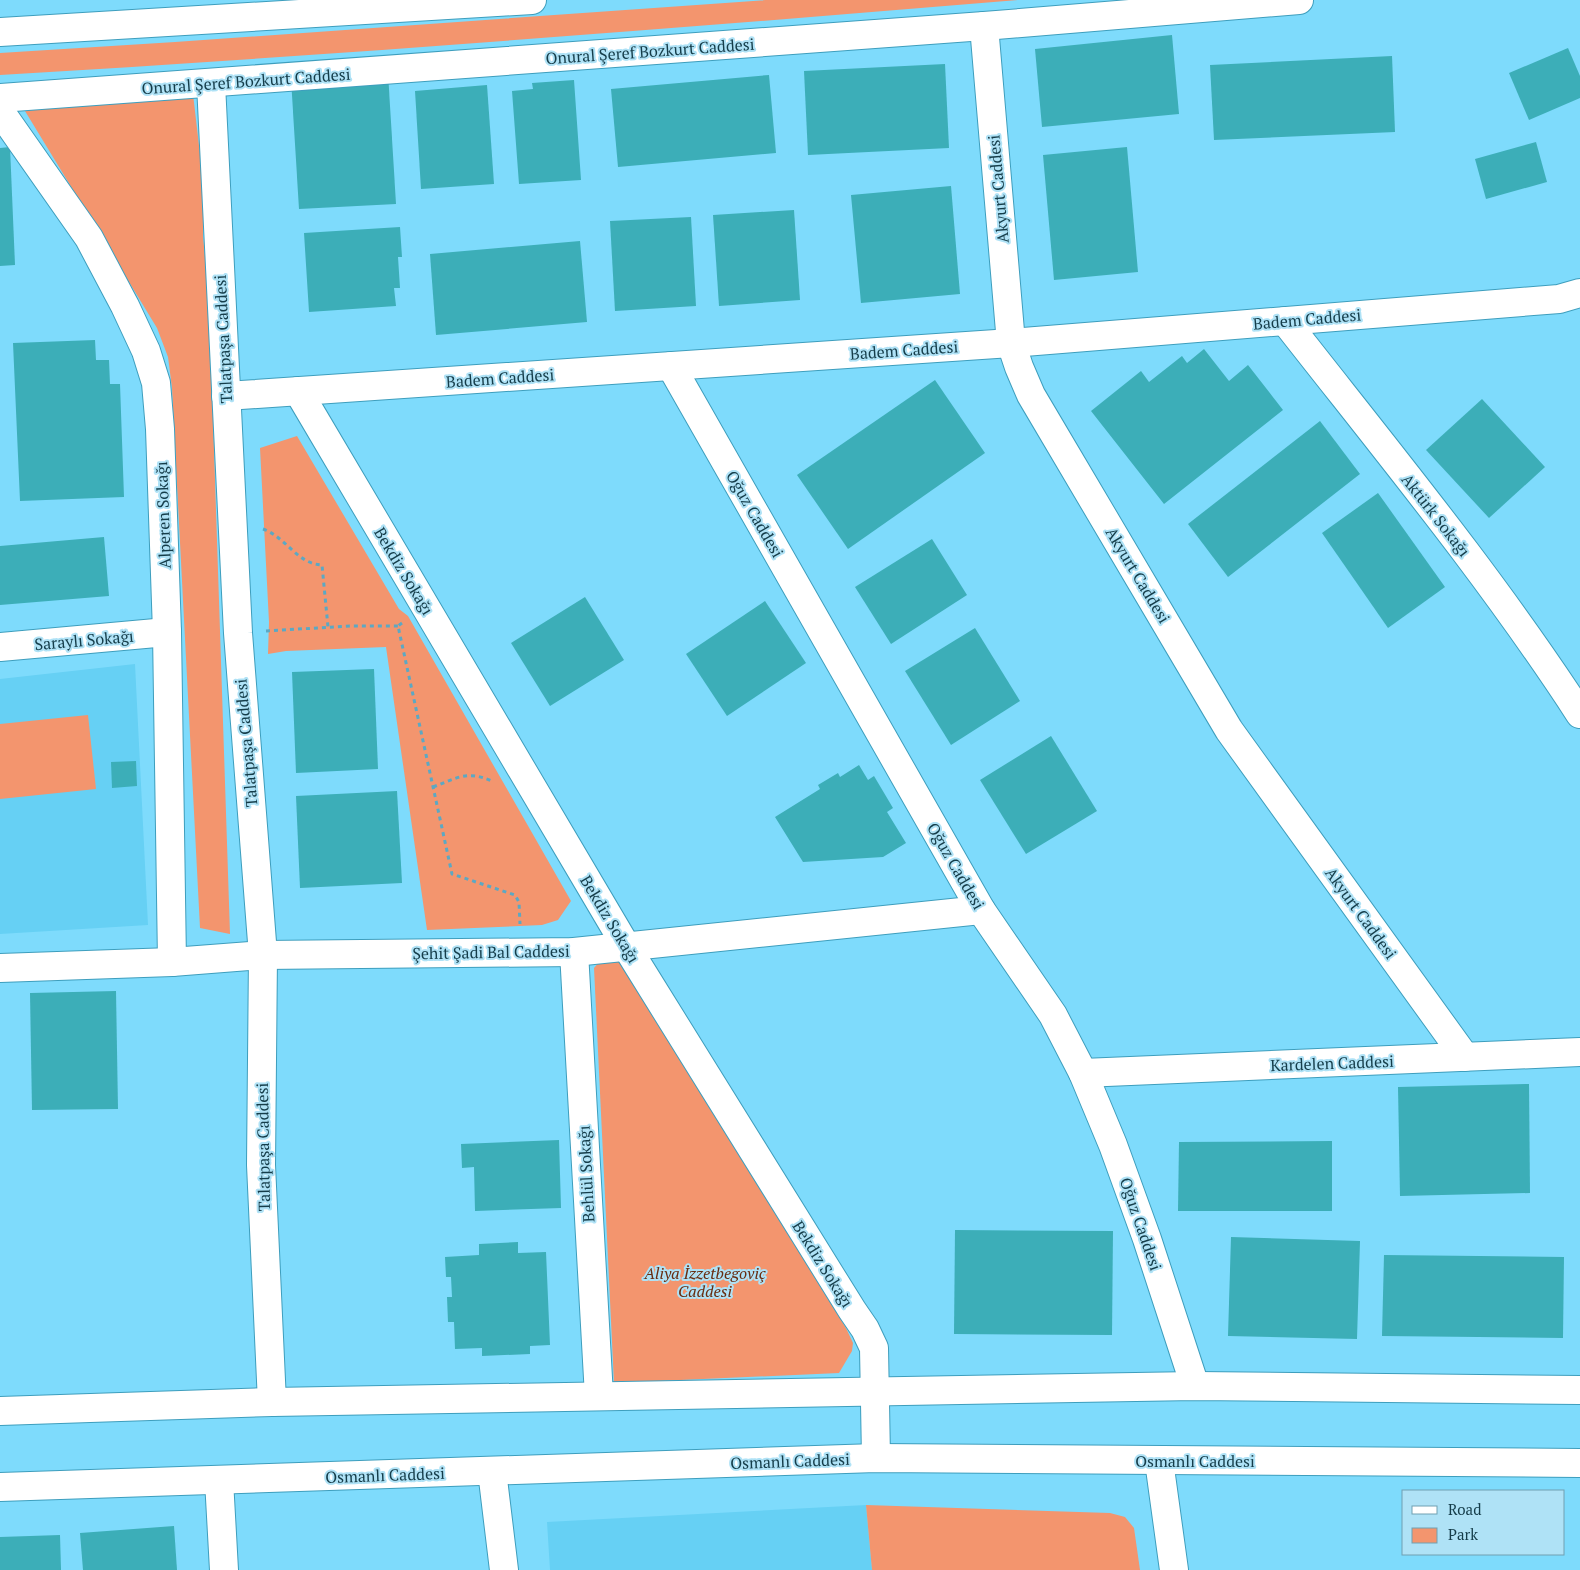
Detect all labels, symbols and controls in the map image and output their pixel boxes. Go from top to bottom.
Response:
street label: Onural Şeref Bozkurt Caddesi [545,33,755,69]
street label: Onural Şeref Bozkurt Caddesi [141,63,351,99]
street label: Akyurt Caddesi [982,134,1014,244]
street label: Talatpaşa Caddesi [209,274,237,404]
street label: Badem Caddesi [1252,303,1362,335]
street label: Badem Caddesi [849,335,959,365]
street label: Badem Caddesi [445,363,555,393]
street label: Alperen Sokağı [150,461,176,569]
street label: Oğuz Caddesi [721,466,789,562]
street label: Aktürk Sokağı [1397,469,1475,561]
street label: Bekdiz Sokağı [369,523,439,619]
street label: Akyurt Caddesi [1101,523,1175,627]
street label: Saraylı Sokağı [33,625,135,655]
street label: Talatpaşa Caddesi [229,678,263,808]
street label: Oğuz Caddesi [922,818,990,914]
street label: Akyurt Caddesi [1320,863,1402,963]
street label: Bekdiz Sokağı [575,871,645,967]
street label: Şehit Şadi Bal Caddesi [412,940,570,964]
street label: Kardelen Caddesi [1270,1050,1394,1076]
street label: Talatpaşa Caddesi [251,1082,275,1211]
street label: Behlül Sokağı [572,1125,600,1223]
street label: Oğuz Caddesi [1115,1175,1167,1274]
street label: Bekdiz Sokağı [788,1216,859,1312]
park label: Aliya İzzetbegoviç Caddesi [643,1262,766,1302]
street label: Osmanlı Caddesi [730,1448,850,1474]
street label: Osmanlı Caddesi [1135,1450,1255,1472]
street label: Osmanlı Caddesi [325,1462,445,1488]
legend [1402,1490,1565,1555]
text: Road [1448,1499,1481,1519]
text: Park [1448,1524,1478,1544]

